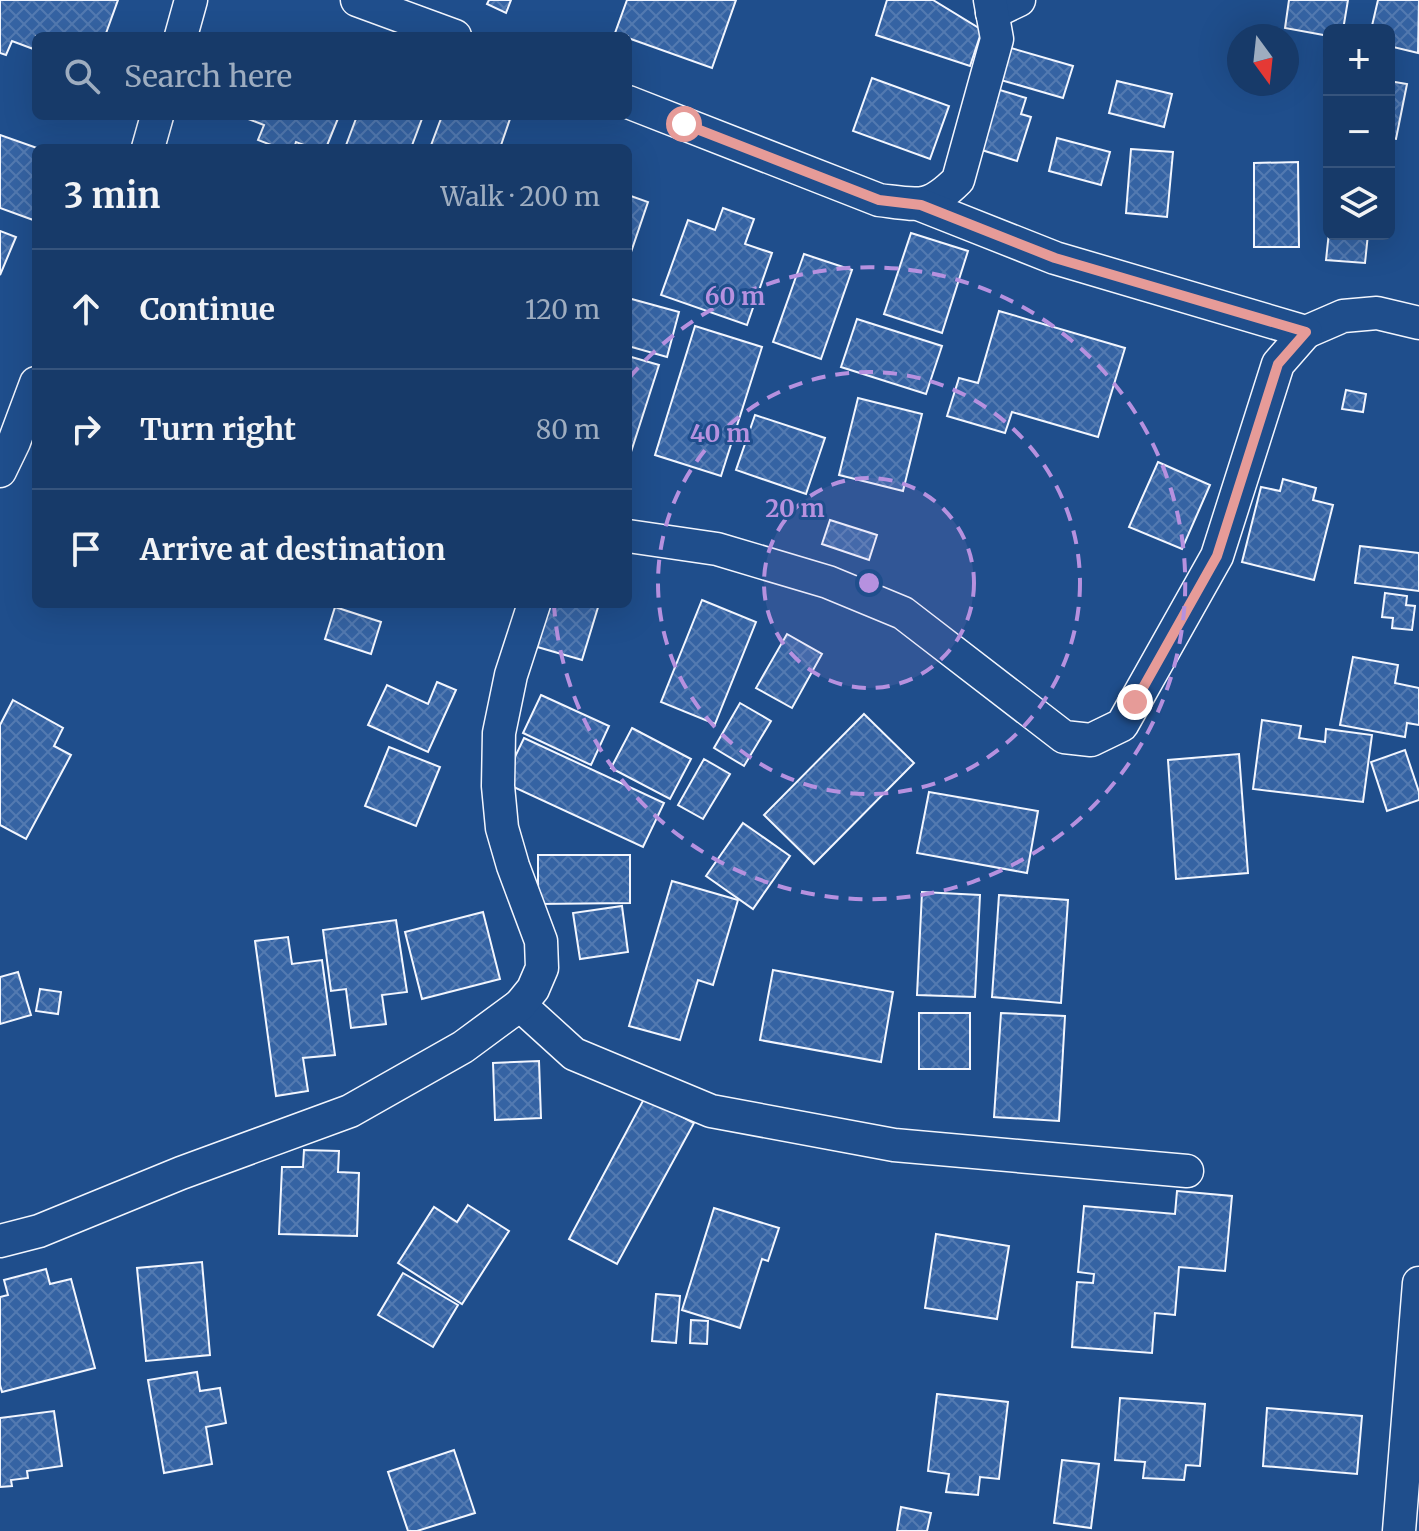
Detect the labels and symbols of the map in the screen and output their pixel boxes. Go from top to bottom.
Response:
north arrow [1227,24,1299,96]
route start [666,106,702,142]
text: 60 m [705,281,765,312]
text: 40 m [690,418,750,449]
text: 20 m [765,493,825,524]
centre of rings [855,569,883,597]
route end [1117,684,1153,720]

